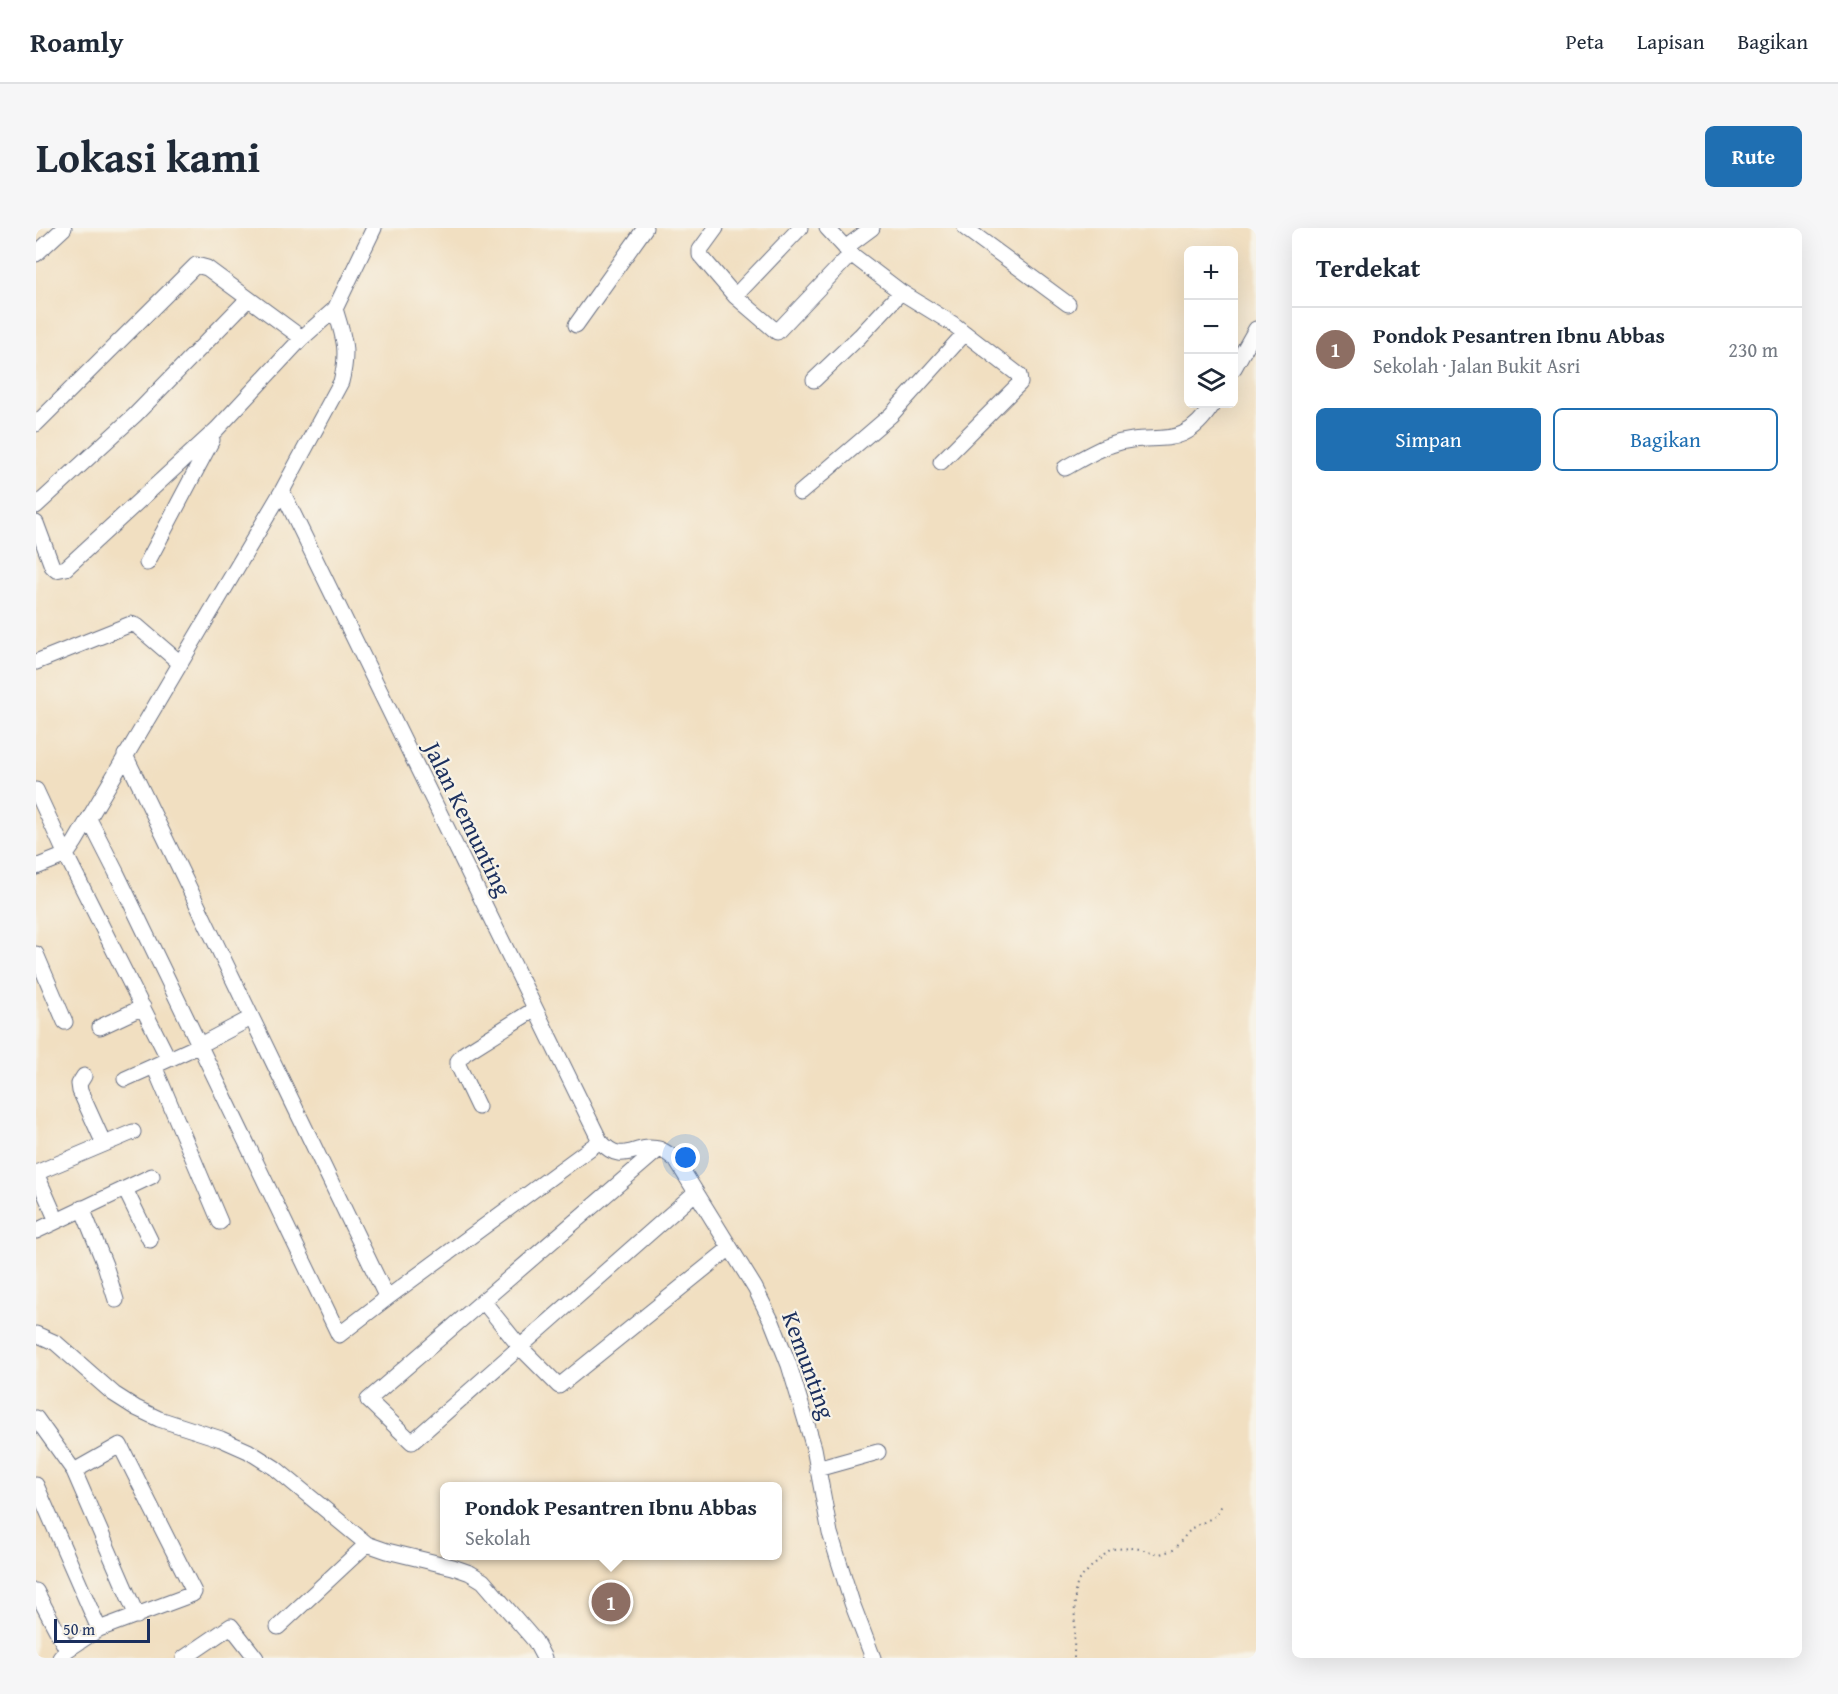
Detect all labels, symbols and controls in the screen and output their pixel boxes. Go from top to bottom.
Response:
text: Roamly [30,21,124,62]
text: Peta [1566,26,1604,57]
text: Lapisan [1637,26,1704,57]
text: Bagikan [1737,26,1808,57]
text: Lokasi kami [36,126,260,187]
button: Rute [1705,126,1802,187]
map controls [1184,246,1238,408]
button: + [1184,246,1238,300]
text: Terdekat [1316,248,1420,287]
button: − [1184,300,1238,354]
text: Pondok Pesantren Ibnu Abbas [1373,319,1665,351]
text: 1 [1330,335,1341,364]
text: 230 m [1728,335,1778,364]
text: Sekolah · Jalan Bukit Asri [1373,351,1580,380]
button: layers [1184,354,1238,408]
button: Simpan [1316,408,1541,471]
button: Bagikan [1553,408,1778,471]
street label: Jalan Kemunting [414,733,521,902]
your location [671,1143,700,1172]
street label: Kemunting [773,1306,845,1424]
popup [440,1482,782,1560]
text: Pondok Pesantren Ibnu Abbas [465,1491,757,1523]
text: Sekolah [465,1523,530,1552]
pin: 1 [592,1580,630,1624]
scale bar [54,1616,150,1644]
text: 50 m [63,1617,95,1641]

